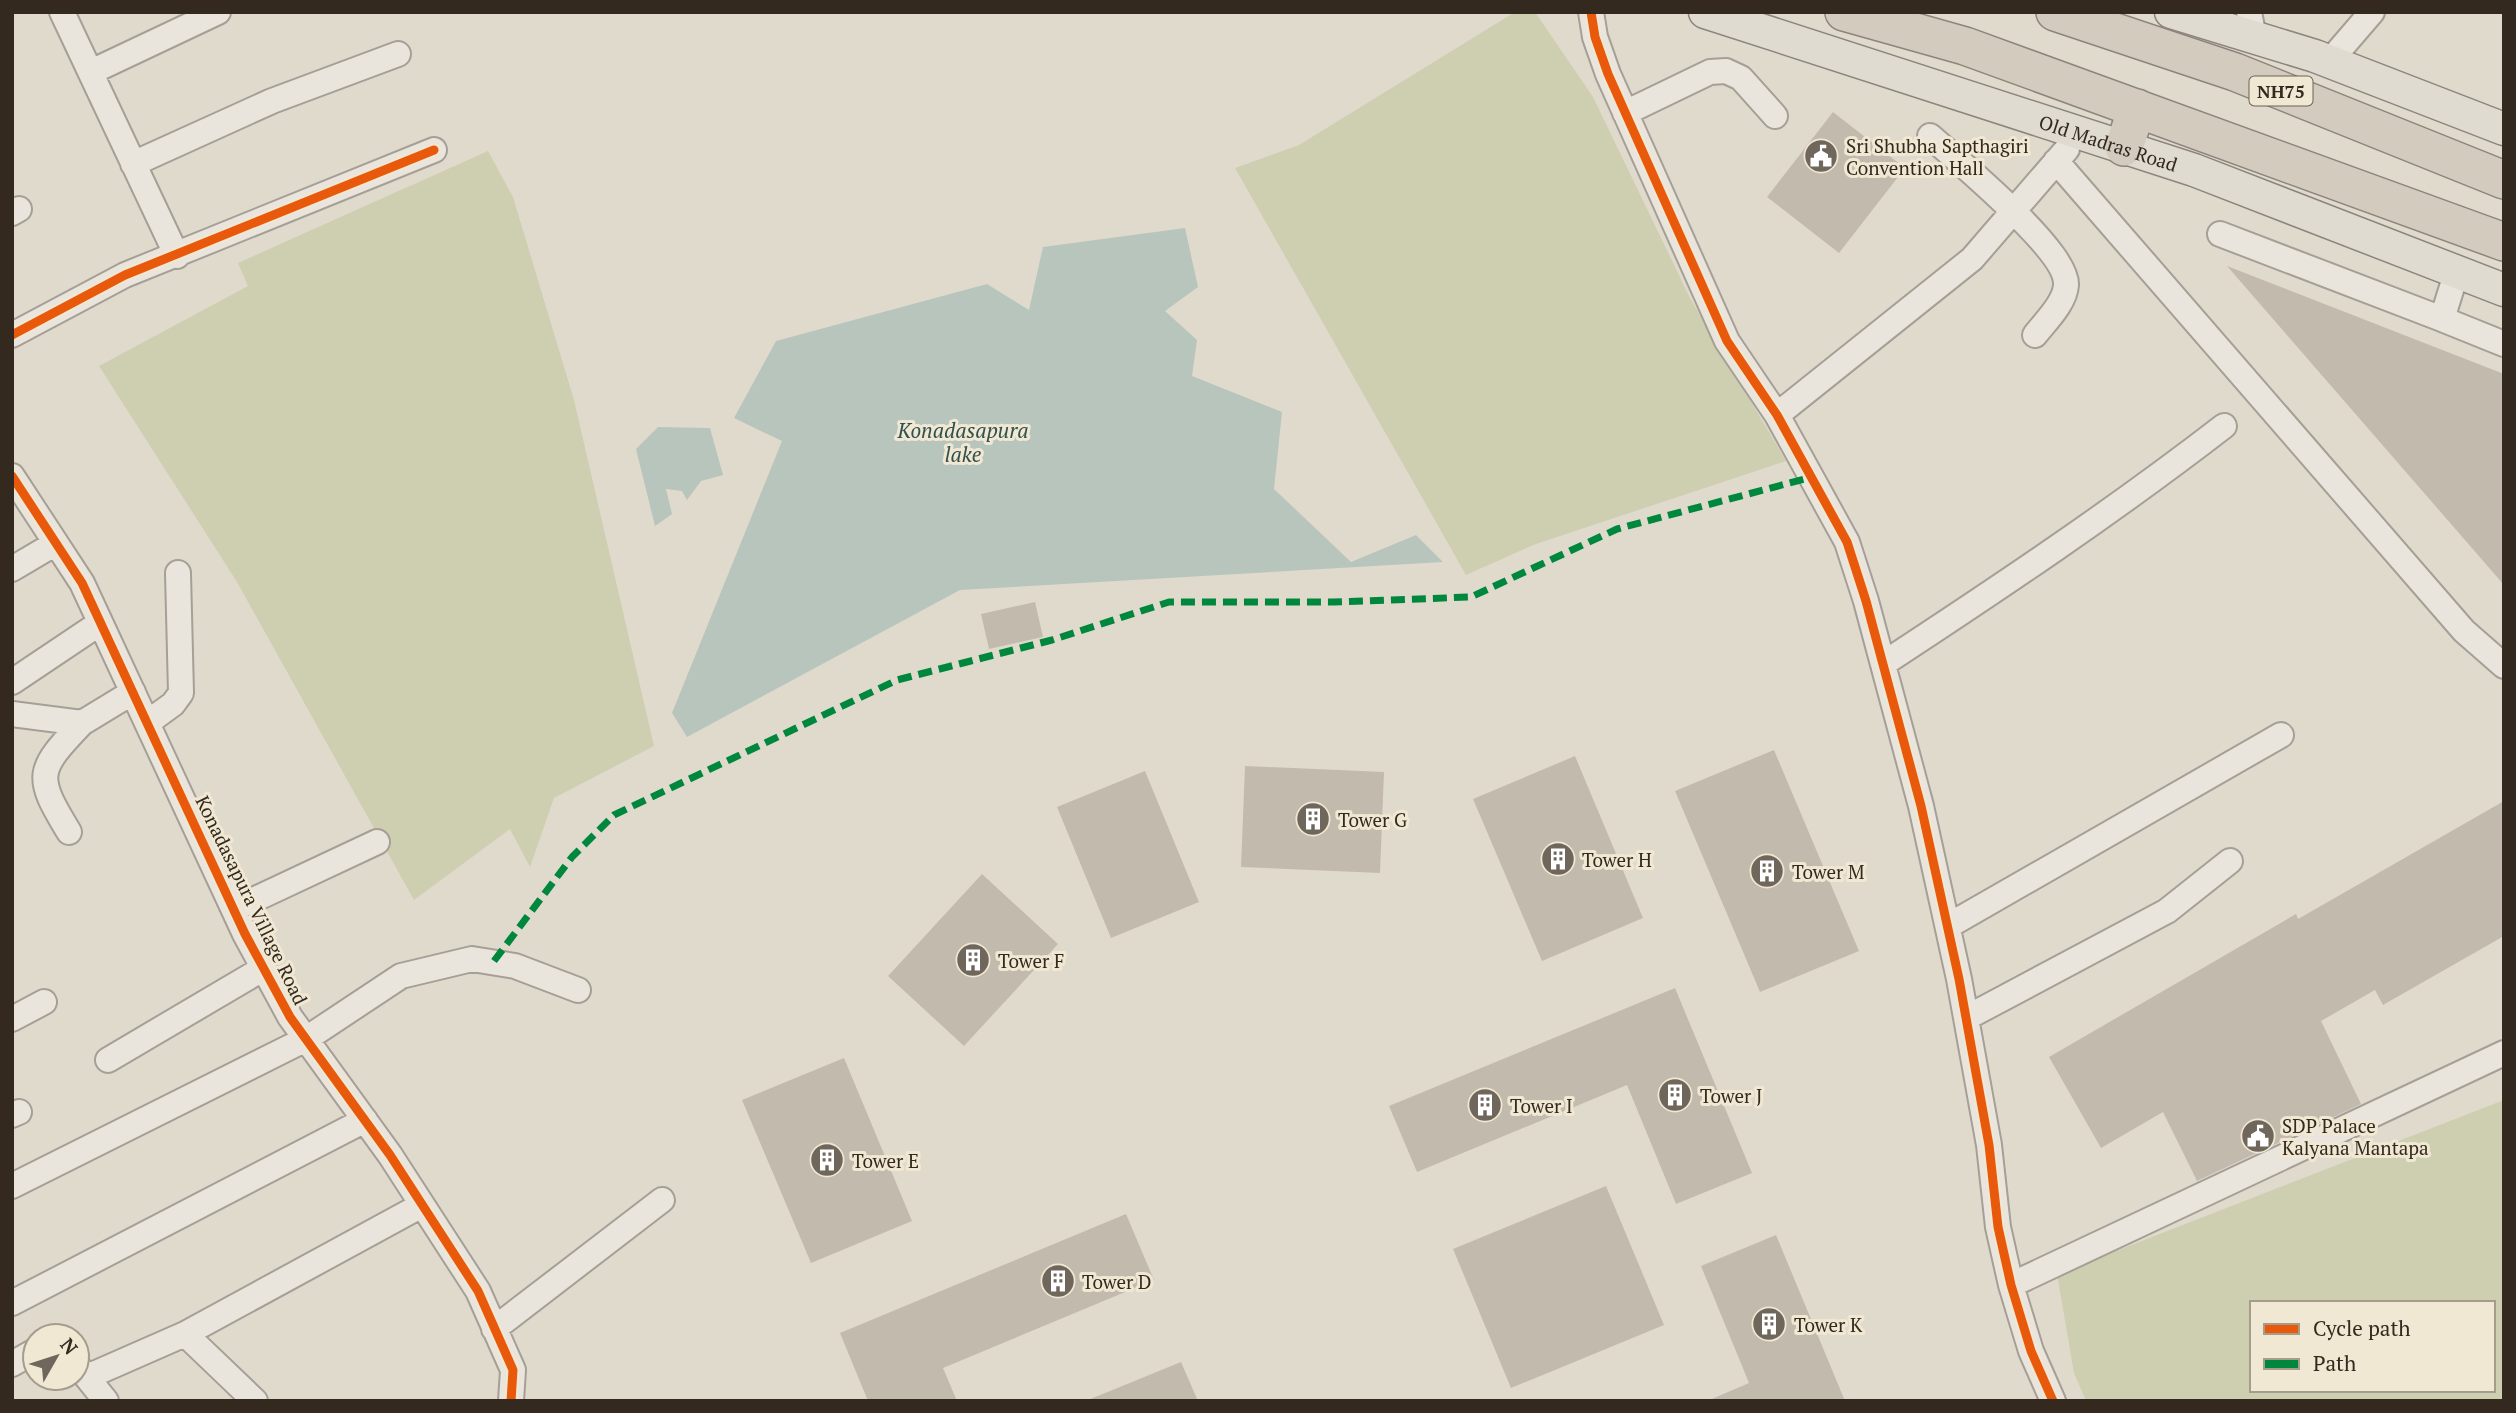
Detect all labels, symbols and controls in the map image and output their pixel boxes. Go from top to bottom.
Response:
road number: NH75 [2250,76,2312,106]
street label: Old Madras Road [2036,108,2181,177]
place label: Sri Shubha Sapthagiri Convention Hall [1846,133,2029,180]
public building icon: Sri Shubha Sapthagiri Convention Hall [1802,137,1840,175]
water label: Konadasapura lake [896,416,1029,468]
street label: Konadasapura Village Road [190,791,314,1009]
building icon: Tower G [1294,800,1332,838]
place label: Tower G [1338,807,1407,832]
building icon: Tower H [1539,840,1577,878]
place label: Tower H [1582,847,1652,872]
building icon: Tower M [1748,852,1786,890]
place label: Tower M [1792,859,1864,884]
building icon: Tower F [954,941,992,979]
place label: Tower F [998,948,1064,973]
building icon: Tower J [1656,1076,1694,1114]
place label: Tower J [1700,1083,1762,1108]
building icon: Tower I [1466,1086,1504,1124]
place label: Tower I [1510,1093,1573,1118]
place label: SDP Palace Kalyana Mantapa [2282,1113,2429,1160]
public building icon: SDP Palace Kalyana Mantapa [2239,1117,2277,1155]
building icon: Tower E [808,1141,846,1179]
place label: Tower E [852,1148,919,1173]
building icon: Tower D [1039,1262,1077,1300]
place label: Tower D [1082,1269,1151,1294]
legend [2250,1301,2495,1392]
building icon: Tower K [1750,1305,1788,1343]
place label: Tower K [1794,1312,1863,1337]
text: Cycle path [2313,1314,2411,1342]
north arrow [21,1322,91,1392]
text: N [55,1333,84,1360]
text: Path [2313,1349,2356,1377]

